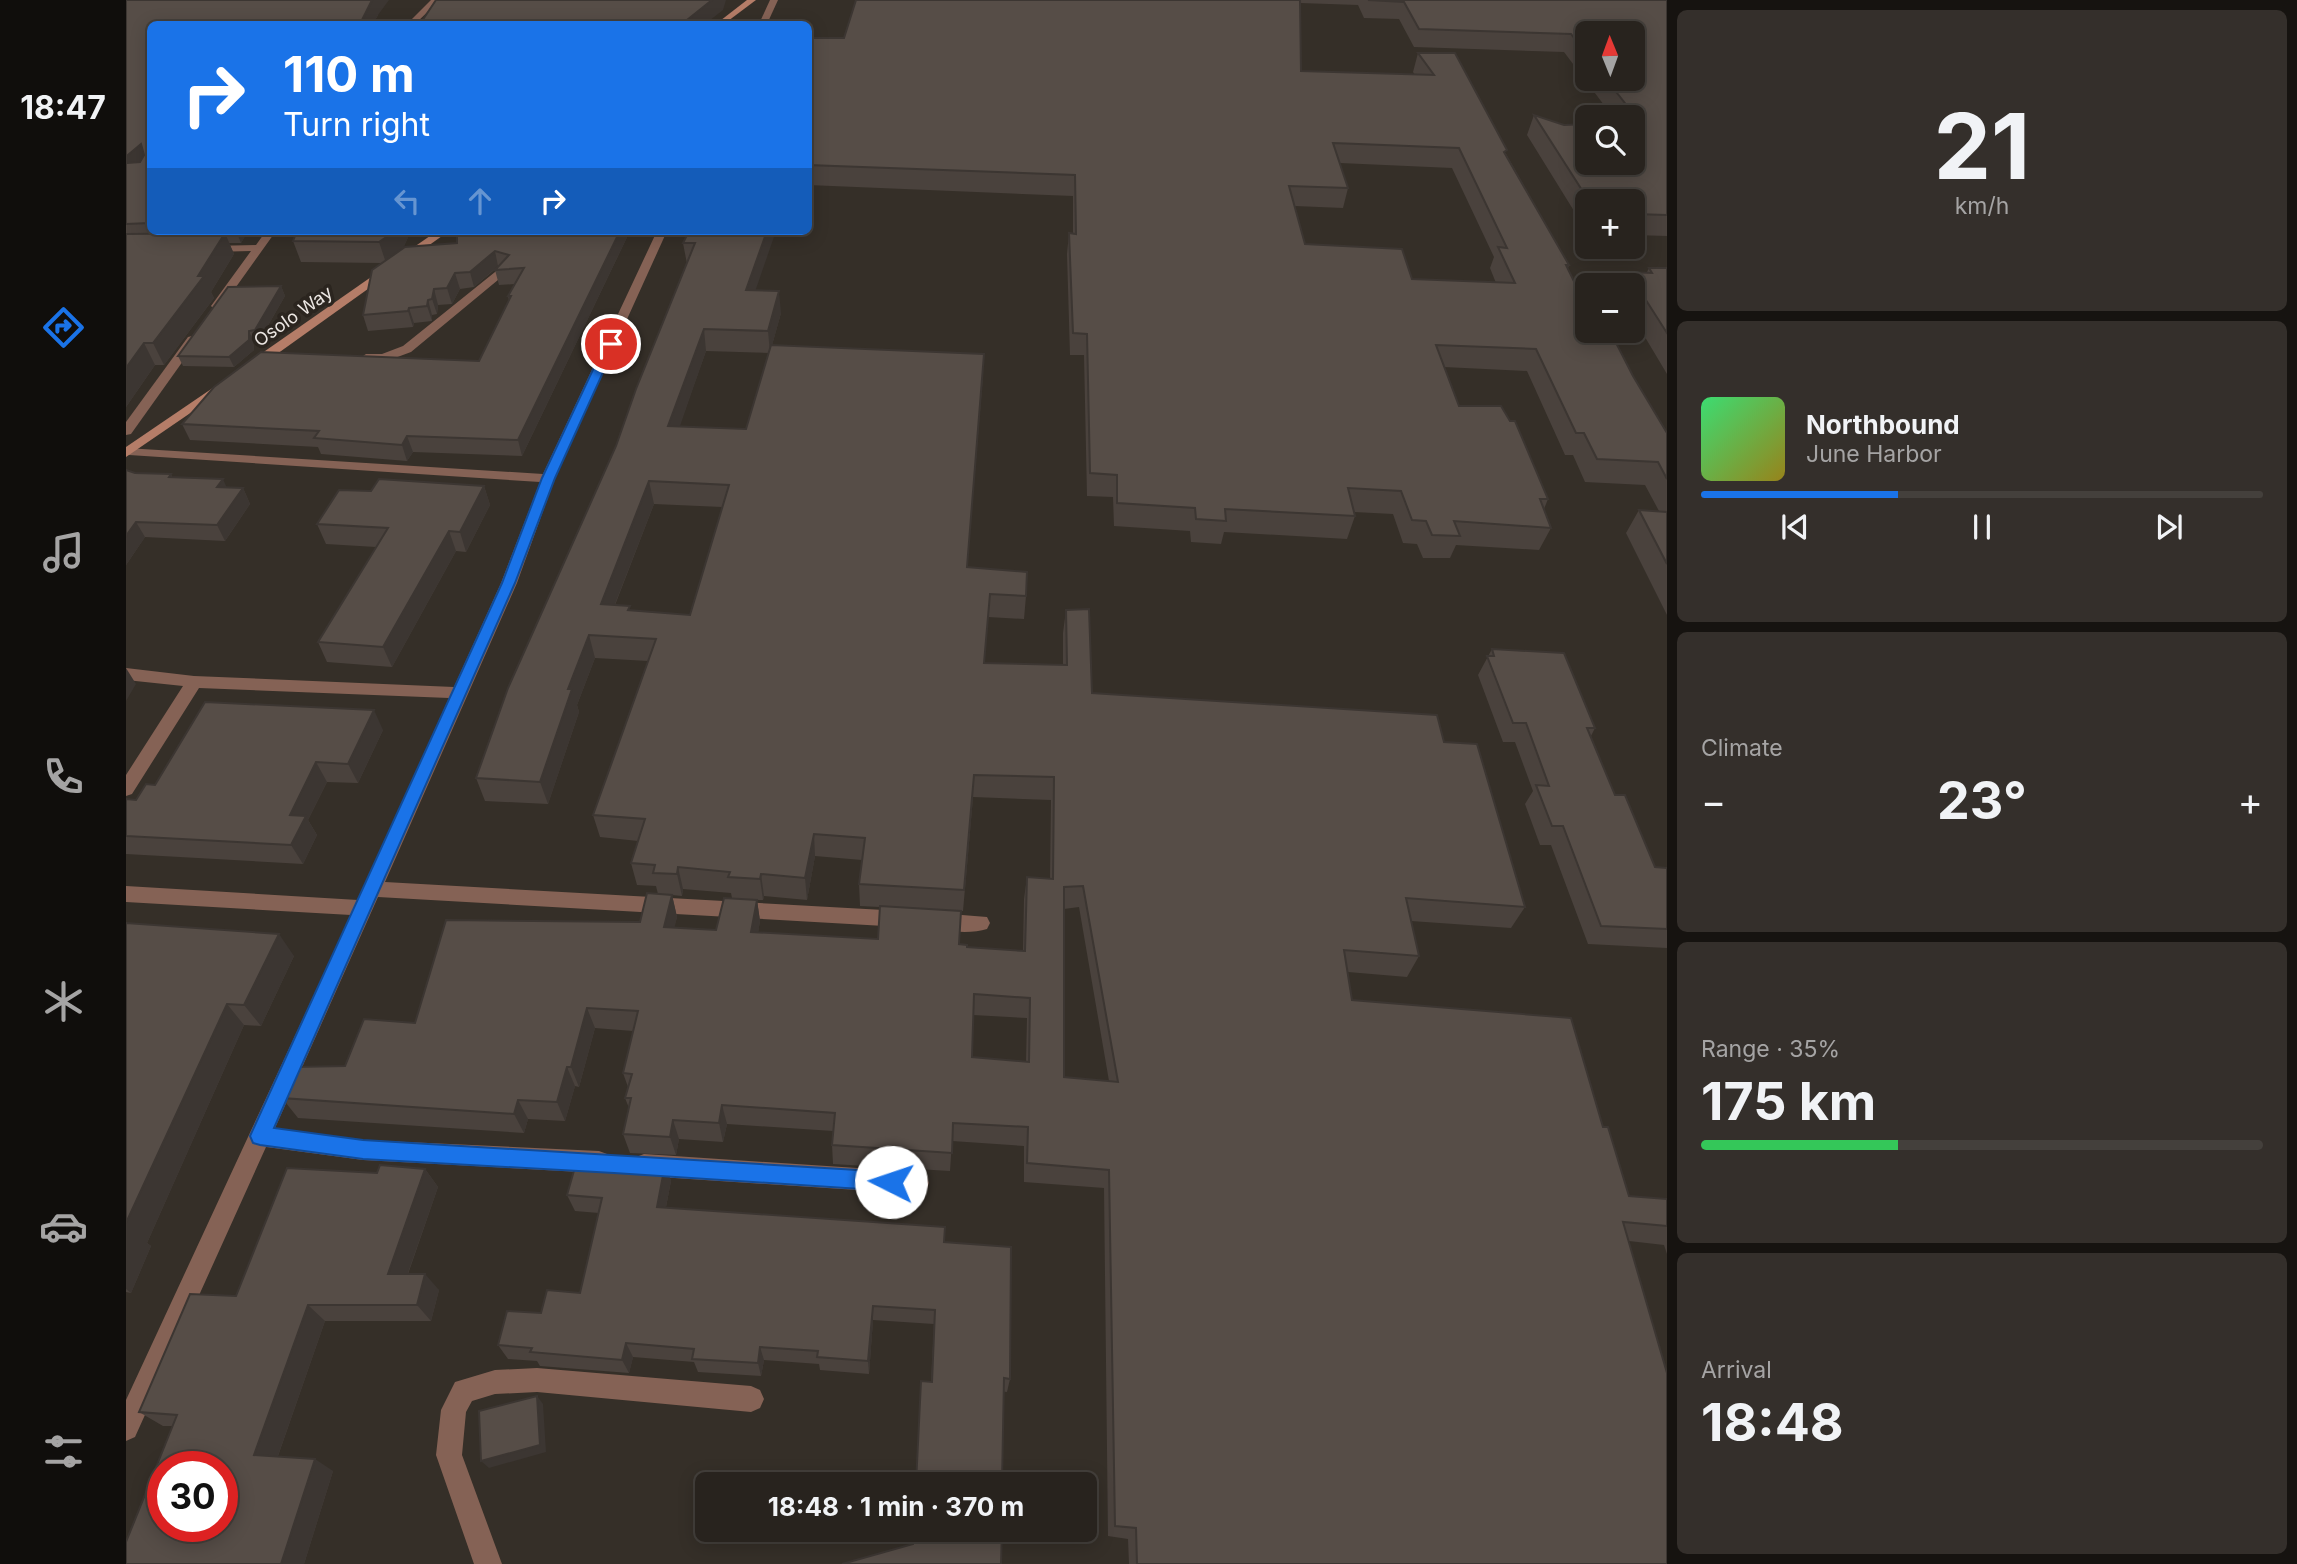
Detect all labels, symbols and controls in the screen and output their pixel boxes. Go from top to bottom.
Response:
north arrow [1575,21,1645,91]
map controls [1575,21,1645,343]
text: 110 m [283,45,415,104]
icon: right [168,49,259,140]
text: 18:47 [20,88,106,127]
text: 21 [1934,91,2030,201]
text: Turn right [283,105,430,144]
button: search [1575,105,1645,175]
icon: left [388,182,426,220]
icon: ahead [461,182,499,220]
icon: right [534,182,572,220]
button: + [1575,189,1645,259]
text: km/h [1955,192,2009,220]
button: − [1575,273,1645,343]
street label: Osolo Way [250,281,336,351]
icon: directions [39,303,88,352]
pin [581,314,641,374]
icon: arrive [592,325,630,363]
text: Northbound [1806,409,1960,440]
text: June Harbor [1806,440,1942,468]
icon: previous [1776,508,1814,546]
icon: pause [1963,508,2001,546]
icon: next [2150,508,2188,546]
icon: music [39,528,88,577]
text: Climate [1701,734,1783,762]
icon: phone [39,752,88,801]
text: 23° [1937,769,2027,832]
text: − [1701,778,1726,824]
text: + [2238,778,2263,824]
icon: climate [39,977,88,1026]
text: Range · 35% [1701,1035,1840,1063]
text: 175 km [1701,1070,1876,1133]
position arrow [854,1145,928,1219]
icon: car [39,1202,88,1251]
text: Arrival [1701,1356,1772,1384]
text: 18:48 [1701,1391,1844,1454]
icon: filters [39,1427,88,1476]
speed limit sign: 30 [147,1451,238,1542]
text: 18:48 · 1 min · 370 m [768,1491,1024,1522]

